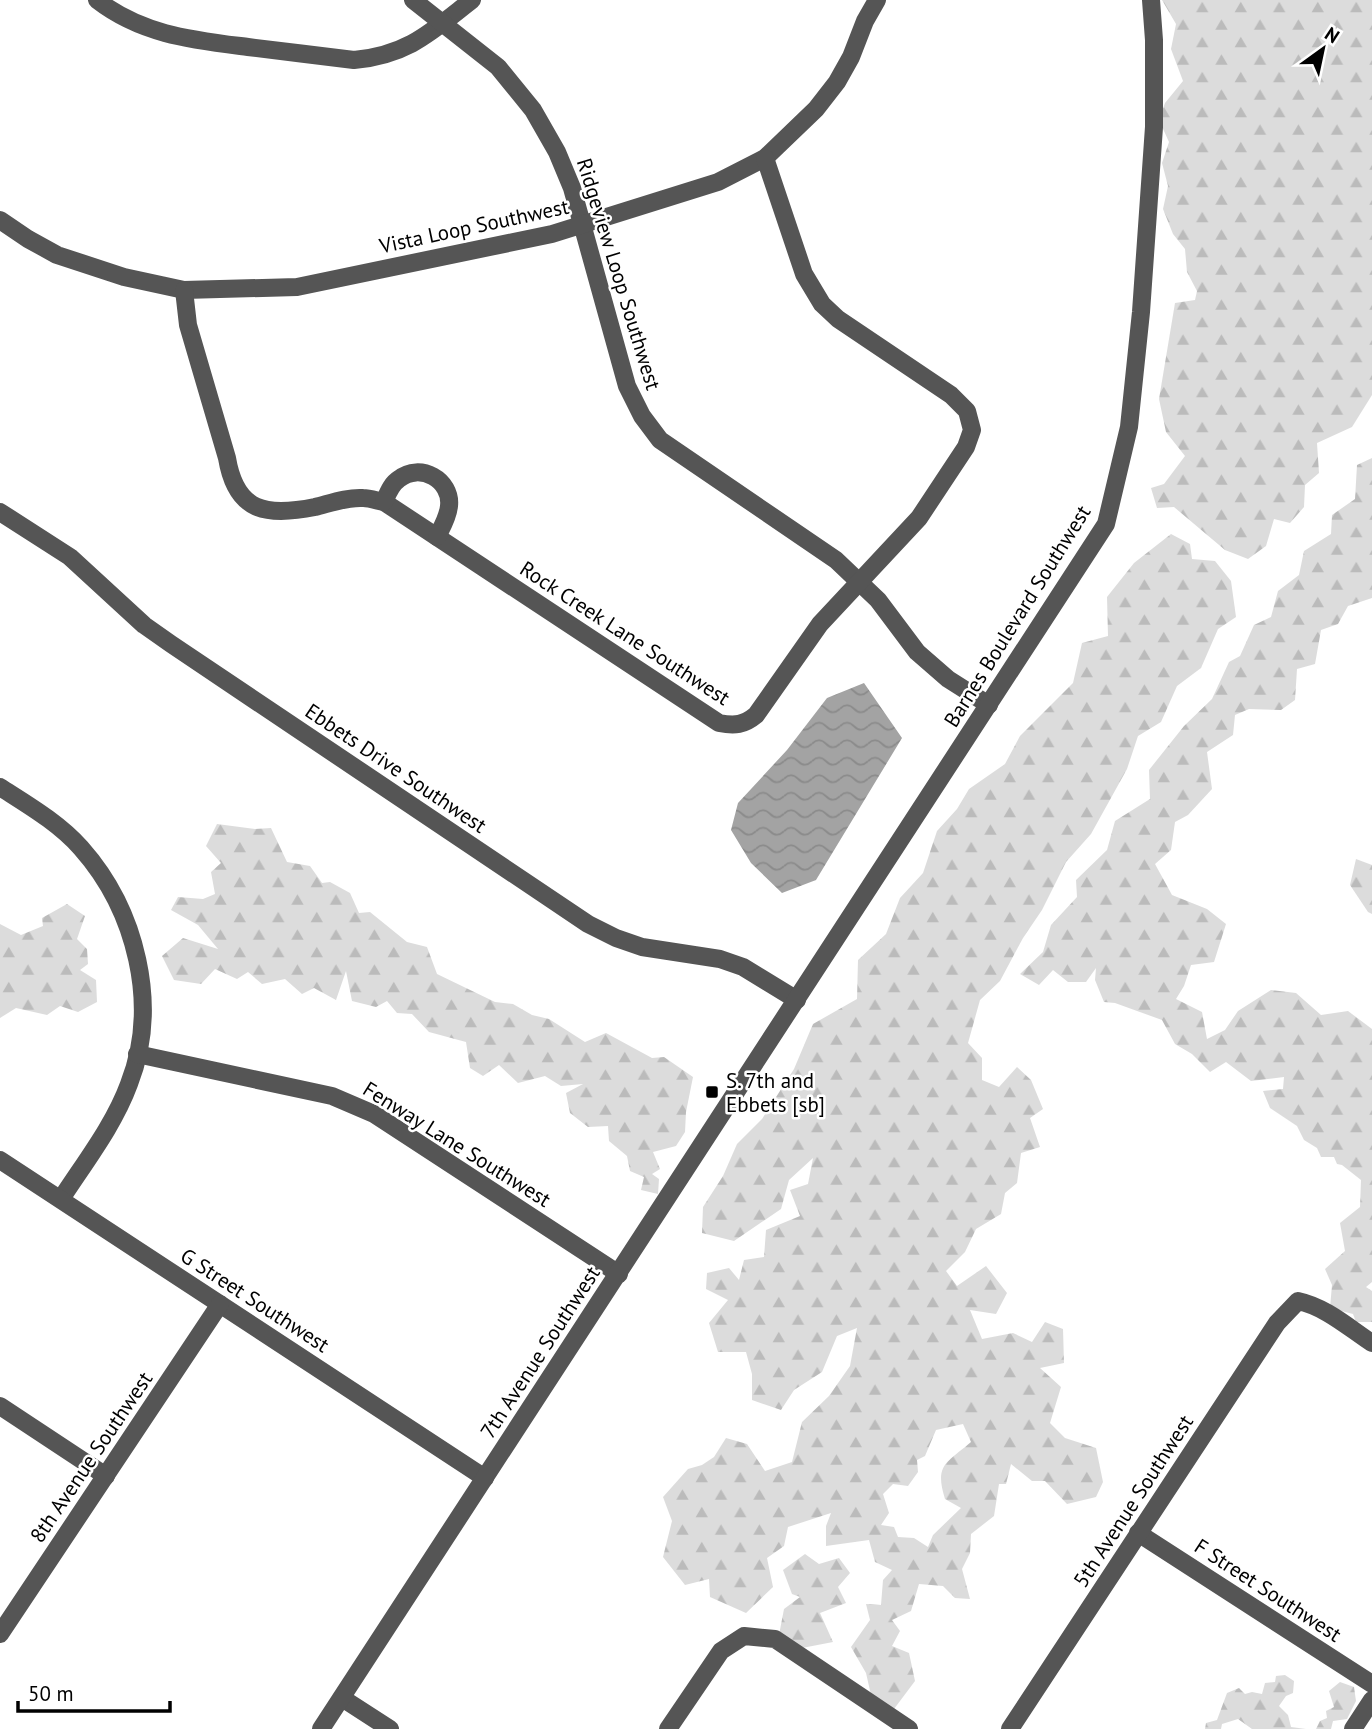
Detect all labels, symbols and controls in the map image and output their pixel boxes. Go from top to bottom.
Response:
north arrow [1288,14,1358,84]
text: N [1320,21,1344,48]
street label: Ridgeview Loop Southwest [571,155,667,393]
street label: Vista Loop Southwest [376,193,571,259]
street label: Barnes Boulevard Southwest [938,500,1096,732]
street label: Rock Creek Lane Southwest [515,555,735,711]
street label: Ebbets Drive Southwest [300,697,492,839]
place label: S. 7th and Ebbets [sb] [726,1067,825,1118]
street label: Fenway Lane Southwest [358,1075,556,1213]
marker: S. 7th and Ebbets [sb] [704,1084,720,1100]
street label: G Street Southwest [176,1242,334,1358]
street label: 7th Avenue Southwest [474,1261,606,1443]
street label: 8th Avenue Southwest [24,1366,158,1548]
street label: 5th Avenue Southwest [1067,1410,1199,1592]
street label: F Street Southwest [1189,1532,1347,1648]
scale bar [18,1670,170,1714]
text: 50 m [28,1680,74,1707]

